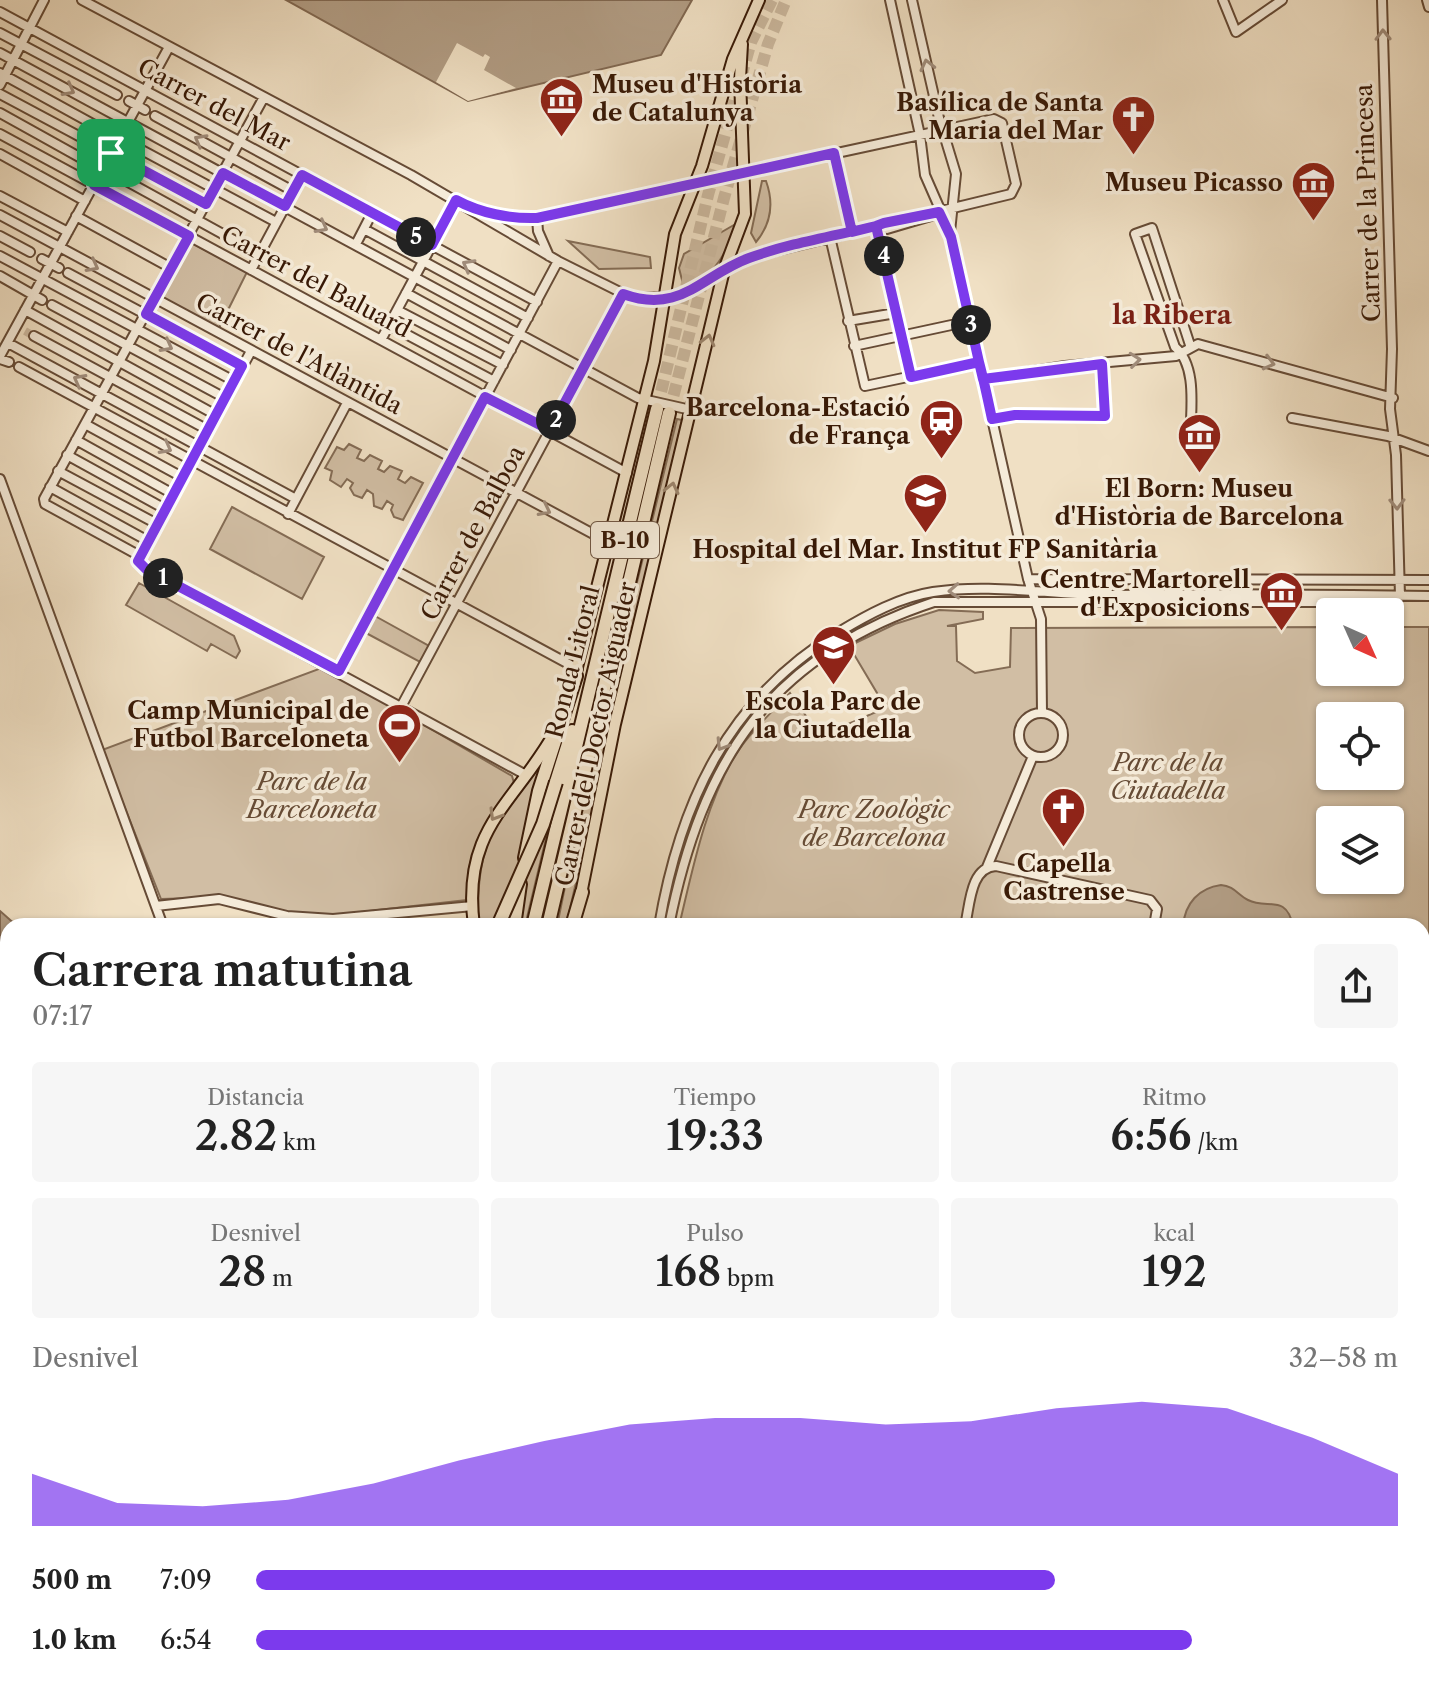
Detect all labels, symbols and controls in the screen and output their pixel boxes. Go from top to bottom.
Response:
one-way arrow [1375,28,1392,41]
street label: Carrer del Mar [133,52,296,157]
one-way arrow [919,59,936,72]
place label: Museu d'Història de Catalunya [592,70,803,127]
museum icon: Museu d'Història de Catalunya [537,75,585,138]
one-way arrow [60,80,74,96]
street label: Carrer de la Princesa [1349,83,1386,323]
place label: Basílica de Santa Maria del Mar [896,88,1104,145]
church icon: Basílica de Santa Maria del Mar [1110,93,1158,156]
pin [77,119,145,187]
icon: arrive [89,131,133,175]
one-way arrow [194,135,208,150]
museum icon: Museu Picasso [1290,159,1338,222]
place label: Museu Picasso [1105,168,1283,197]
one-way arrow [314,217,329,232]
pin: 5 [396,217,436,257]
street label: Carrer del Baluard [216,219,416,344]
text: 5 [410,223,422,250]
pin: 4 [864,236,904,276]
text: 4 [877,242,891,269]
one-way arrow [85,256,99,272]
one-way arrow [462,259,476,274]
street label: Carrer de l'Atlàntida [191,287,408,420]
district label: la Ribera [1112,299,1233,331]
pin: 3 [951,305,991,345]
text: 3 [965,311,977,338]
one-way arrow [698,334,715,348]
one-way arrow [159,337,174,352]
one-way arrow [1129,351,1142,368]
one-way arrow [1262,354,1276,370]
one-way arrow [72,374,87,389]
place label: Barcelona-Estació de França [686,393,911,450]
station icon: Barcelona-Estació de França [917,398,965,461]
pin: 2 [536,400,576,440]
text: 2 [550,406,563,433]
museum icon: El Born: Museu d'Història de Barcelona [1175,411,1223,474]
one-way arrow [157,438,172,454]
street label: Carrer de Balboa [414,440,531,625]
school or university icon: Hospital del Mar. Institut FP Sanitària [901,472,949,535]
place label: El Born: Museu d'Història de Barcelona [1055,474,1344,531]
one-way arrow [663,481,680,495]
one-way arrow [1389,498,1406,511]
one-way arrow [537,500,552,515]
road number: B-10 [591,522,659,558]
place label: Hospital del Mar. Institut FP Sanitària [692,535,1159,564]
pin: 1 [143,558,183,598]
text: 1 [158,564,168,591]
place label: Centre Martorell d'Exposicions [1040,565,1250,622]
museum icon: Centre Martorell d'Exposicions [1257,570,1305,633]
street label: Carrer del Doctor Aiguader [549,579,642,889]
street label: Ronda Litoral [540,582,606,741]
one-way arrow [947,582,960,599]
north arrow [1316,598,1404,686]
map controls [1316,598,1404,894]
school or university icon: Escola Parc de la Ciutadella [809,624,857,687]
place label: Escola Parc de la Ciutadella [745,687,921,744]
place label: Camp Municipal de Futbol Barceloneta [127,696,370,753]
sports icon: Camp Municipal de Futbol Barceloneta [376,701,424,764]
button: locate [1316,702,1404,790]
one-way arrow [716,736,731,751]
park label: Parc de la Ciutadella [1111,748,1225,805]
park label: Parc de la Barceloneta [245,767,377,824]
church icon: Capella Castrense [1040,786,1088,849]
park label: Parc Zoològic de Barcelona [796,795,951,852]
one-way arrow [490,806,505,821]
button: layers [1316,806,1404,894]
place label: Capella Castrense [1003,849,1125,906]
text: Carrera matutina [32,943,413,997]
button: share [1314,944,1398,1028]
text: 07:17 [32,1000,92,1032]
text: Distancia [207,1084,304,1111]
text: Tiempo [674,1084,756,1111]
text: Ritmo [1142,1084,1207,1111]
text: 2.82 [195,1111,277,1160]
text: 19:33 [666,1111,764,1160]
text: 6:56 [1110,1111,1191,1160]
text: km [277,1129,316,1156]
text: /km [1191,1129,1238,1156]
text: Desnivel [211,1220,301,1247]
text: Pulso [686,1220,744,1247]
text: kcal [1154,1220,1195,1247]
text: 28 [219,1247,266,1296]
text: 168 [656,1247,721,1296]
text: 192 [1142,1247,1207,1296]
text: m [266,1265,293,1292]
text: bpm [721,1265,774,1292]
text: Desnivel [32,1342,139,1374]
text: 32–58 m [1289,1342,1398,1374]
text: 500 m [32,1564,112,1596]
text: 7:09 [160,1564,212,1596]
text: 1.0 km [32,1624,117,1656]
text: 6:54 [160,1624,212,1656]

